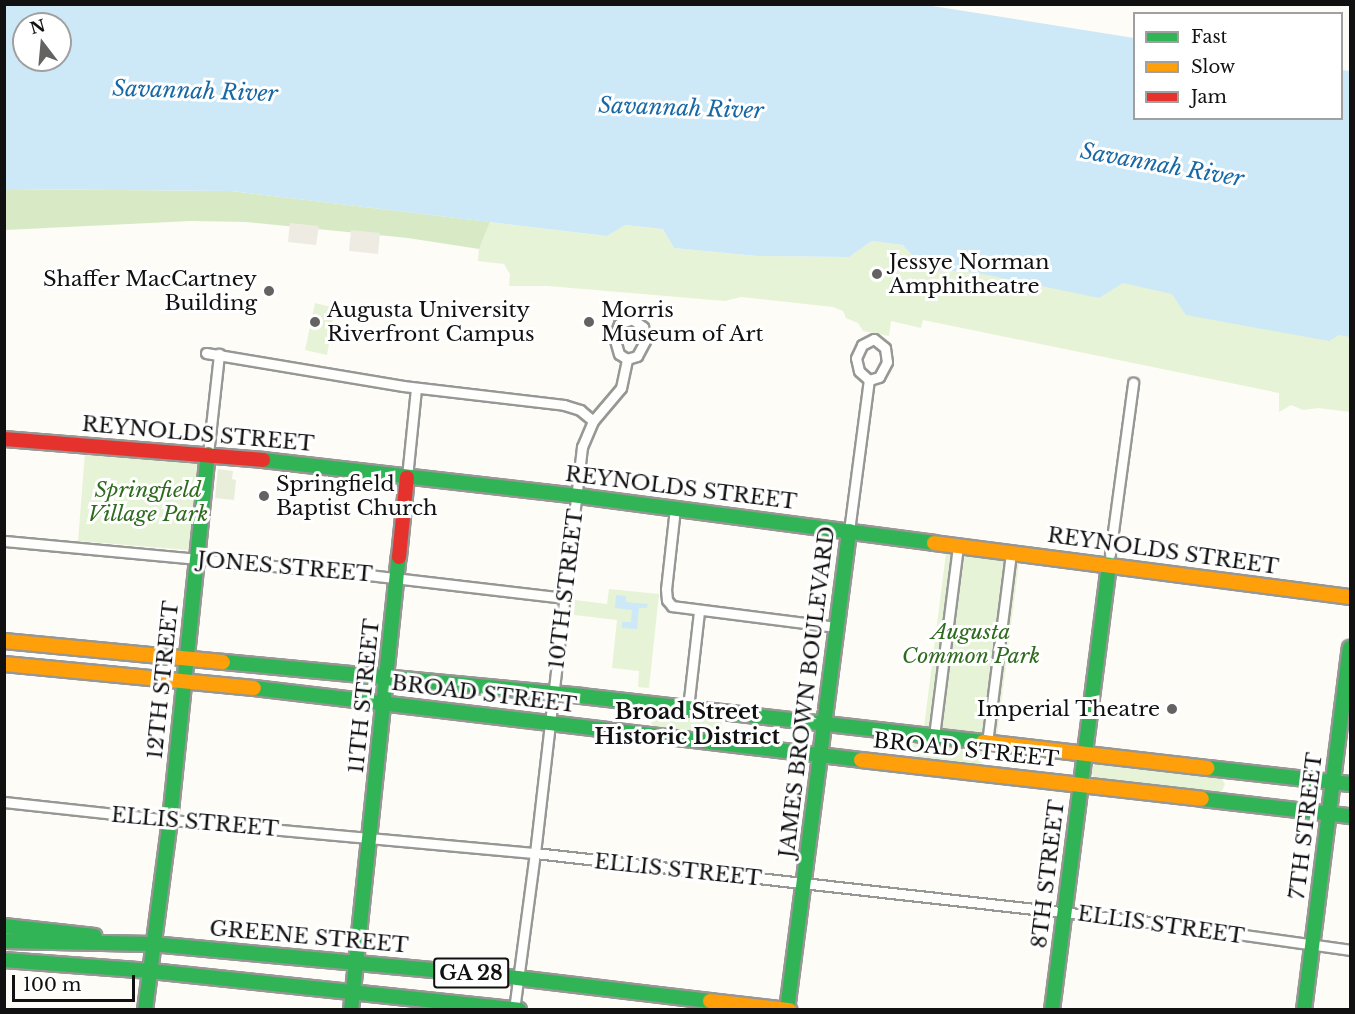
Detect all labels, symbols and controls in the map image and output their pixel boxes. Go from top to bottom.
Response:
north arrow [12,12,72,72]
legend [1133,12,1343,120]
text: N [28,15,48,38]
text: Fast [1191,26,1227,48]
text: Slow [1191,56,1235,78]
water label: Savannah River [111,75,279,107]
text: Jam [1191,86,1227,108]
water label: Savannah River [597,92,765,124]
water label: Savannah River [1078,138,1246,192]
place label: Jessye Norman Amphitheatre [889,249,1049,299]
place label: Shaffer MacCartney Building [42,266,257,316]
marker: Jessye Norman Amphitheatre [870,267,884,281]
marker: Shaffer MacCartney Building [262,284,276,298]
place label: Augusta University Riverfront Campus [327,297,534,347]
place label: Morris Museum of Art [601,297,764,347]
marker: Augusta University Riverfront Campus [308,315,322,329]
marker: Morris Museum of Art [582,315,596,329]
street label: REYNOLDS STREET [81,411,315,457]
street label: REYNOLDS STREET [564,461,798,515]
place label: Springfield Baptist Church [276,471,437,521]
park label: Springfield Village Park [88,477,208,527]
marker: Springfield Baptist Church [257,489,271,503]
street label: 10TH STREET [544,508,588,670]
street label: REYNOLDS STREET [1046,522,1280,580]
street label: JAMES BROWN BOULEVARD [774,525,840,859]
street label: JONES STREET [196,547,374,587]
street label: 12TH STREET [142,600,184,760]
street label: 11TH STREET [343,618,385,774]
park label: Augusta Common Park [902,619,1040,669]
street label: BROAD STREET [390,670,578,718]
place label: Imperial Theatre [976,696,1160,722]
district label: Broad Street Historic District [594,698,780,750]
marker: Imperial Theatre [1165,702,1179,716]
street label: BROAD STREET [872,728,1060,772]
street label: 7TH STREET [1285,751,1327,901]
street label: 8TH STREET [1026,798,1070,950]
street label: ELLIS STREET [110,802,280,842]
street label: ELLIS STREET [593,849,763,891]
street label: ELLIS STREET [1076,901,1246,949]
street label: GREENE STREET [208,916,410,958]
road number: GA 28 [432,956,510,990]
scale bar [15,963,138,1001]
text: 100 m [23,974,81,996]

